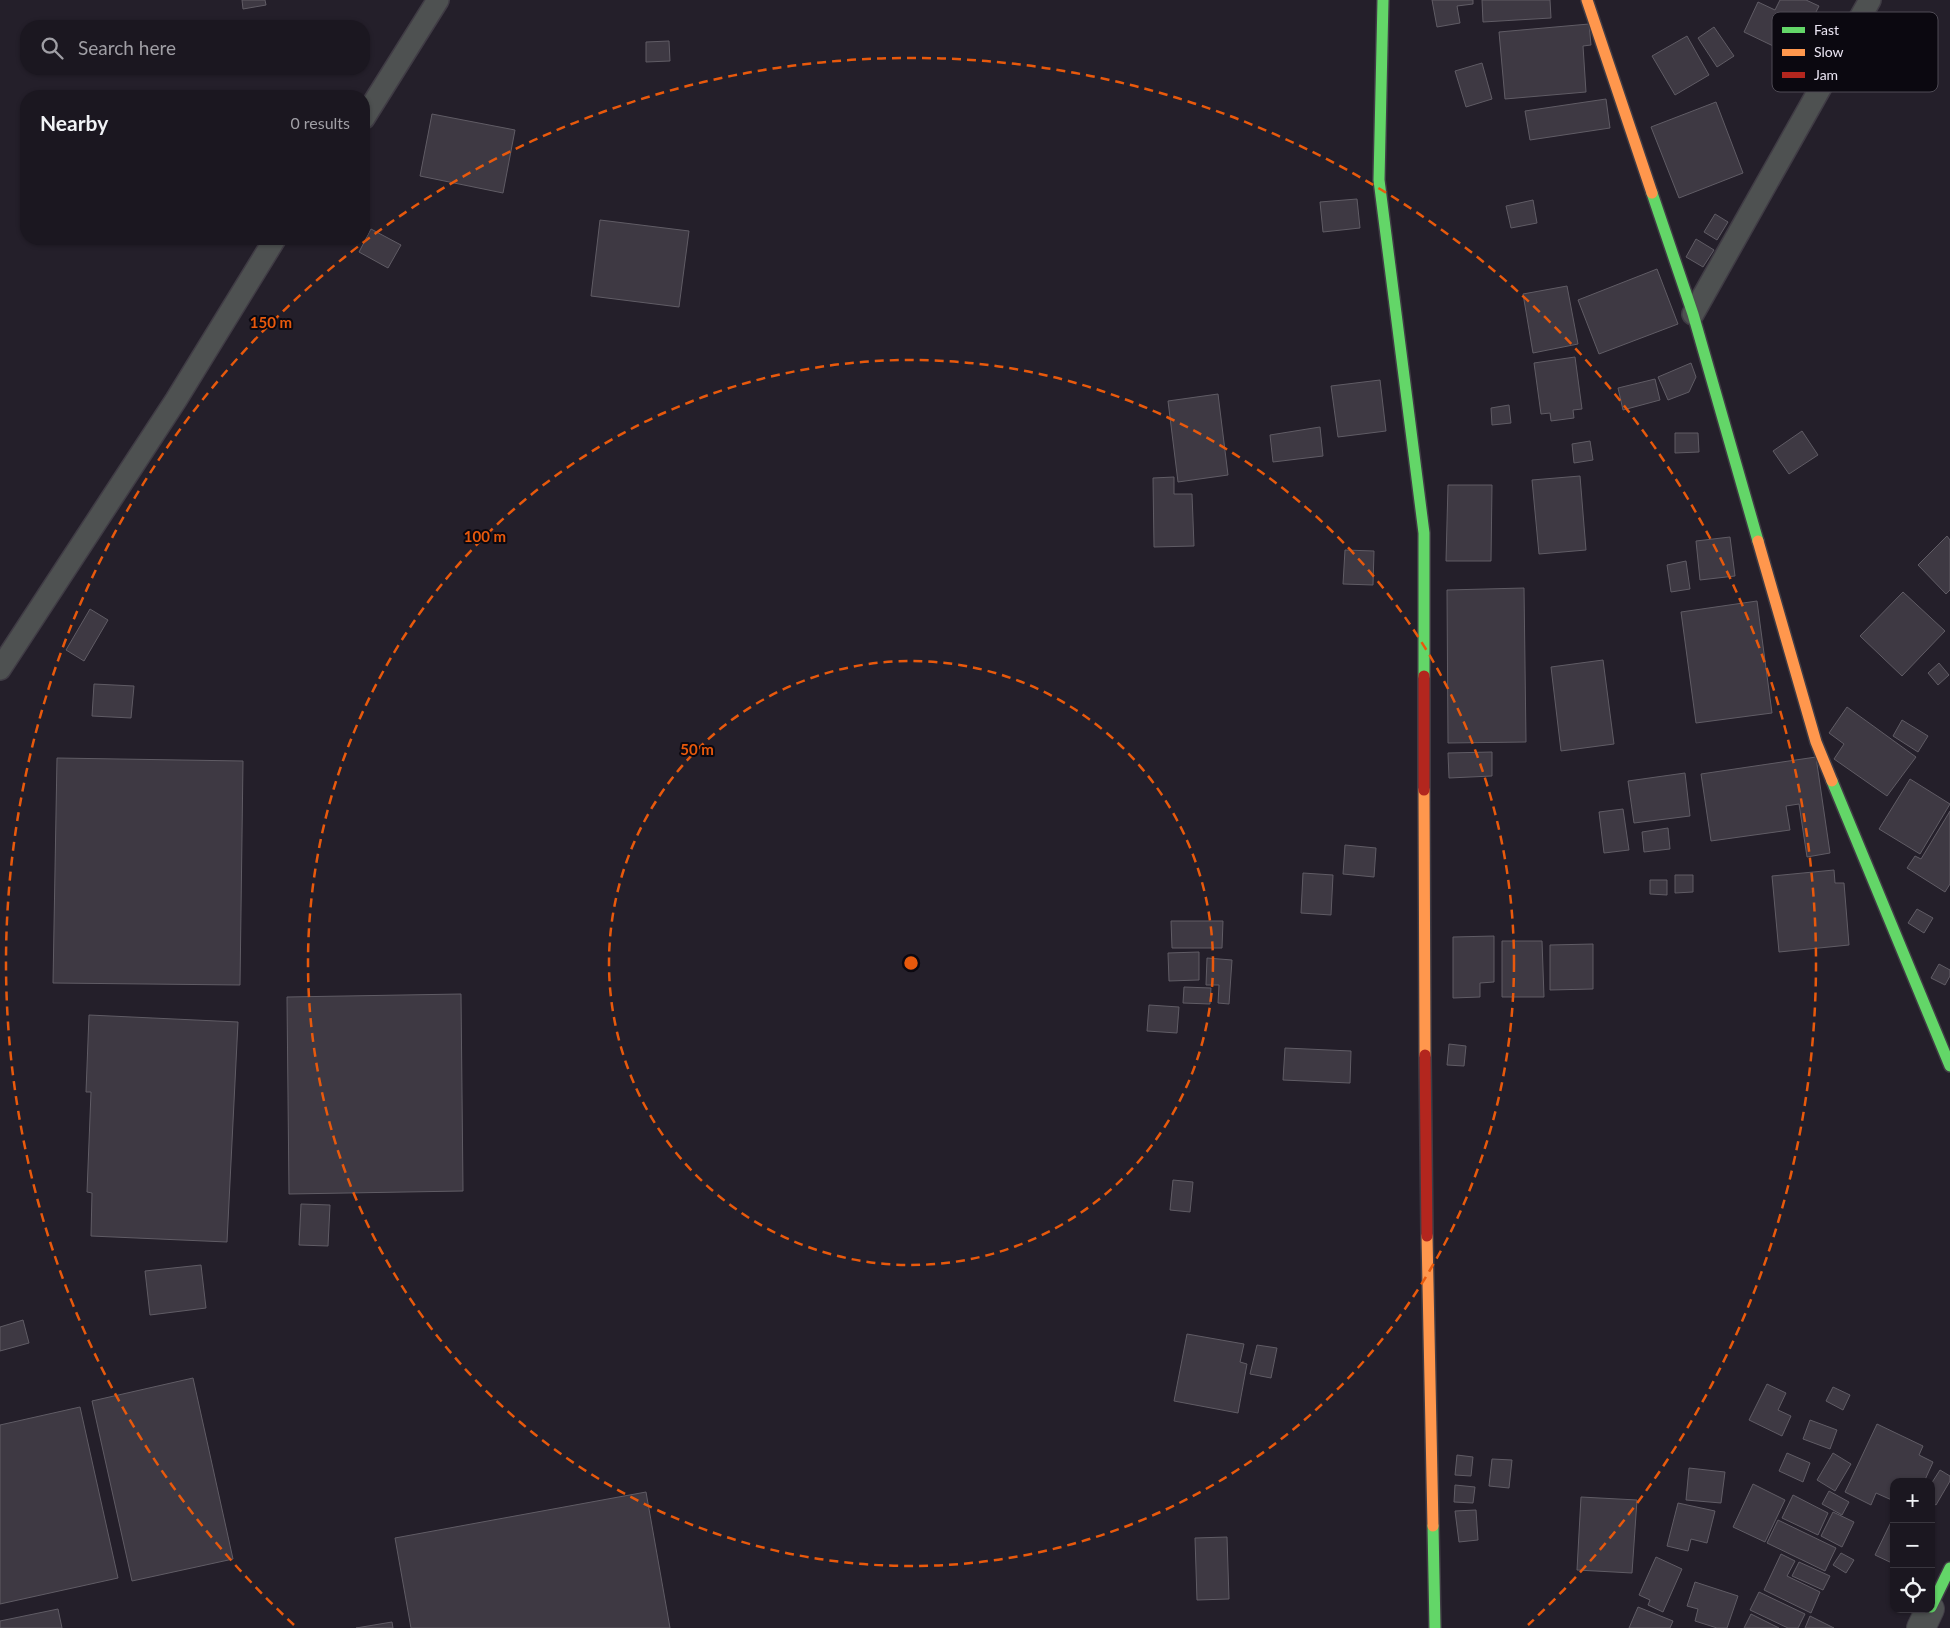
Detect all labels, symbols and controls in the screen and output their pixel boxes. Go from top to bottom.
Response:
legend [1772,12,1938,92]
search box [20,20,370,75]
text: Fast [1814,21,1839,38]
icon: search [38,34,66,62]
text: Search here [78,36,176,59]
text: Slow [1814,43,1844,60]
text: Jam [1814,66,1838,83]
text: Nearby [40,110,108,135]
text: 0 results [290,113,350,132]
text: 150 m [250,313,292,331]
text: 100 m [464,527,506,545]
text: 50 m [680,740,714,758]
centre of rings [902,954,920,972]
map controls [1890,1478,1935,1613]
button: + [1890,1478,1935,1523]
button: − [1890,1523,1935,1568]
button: locate [1890,1568,1935,1613]

